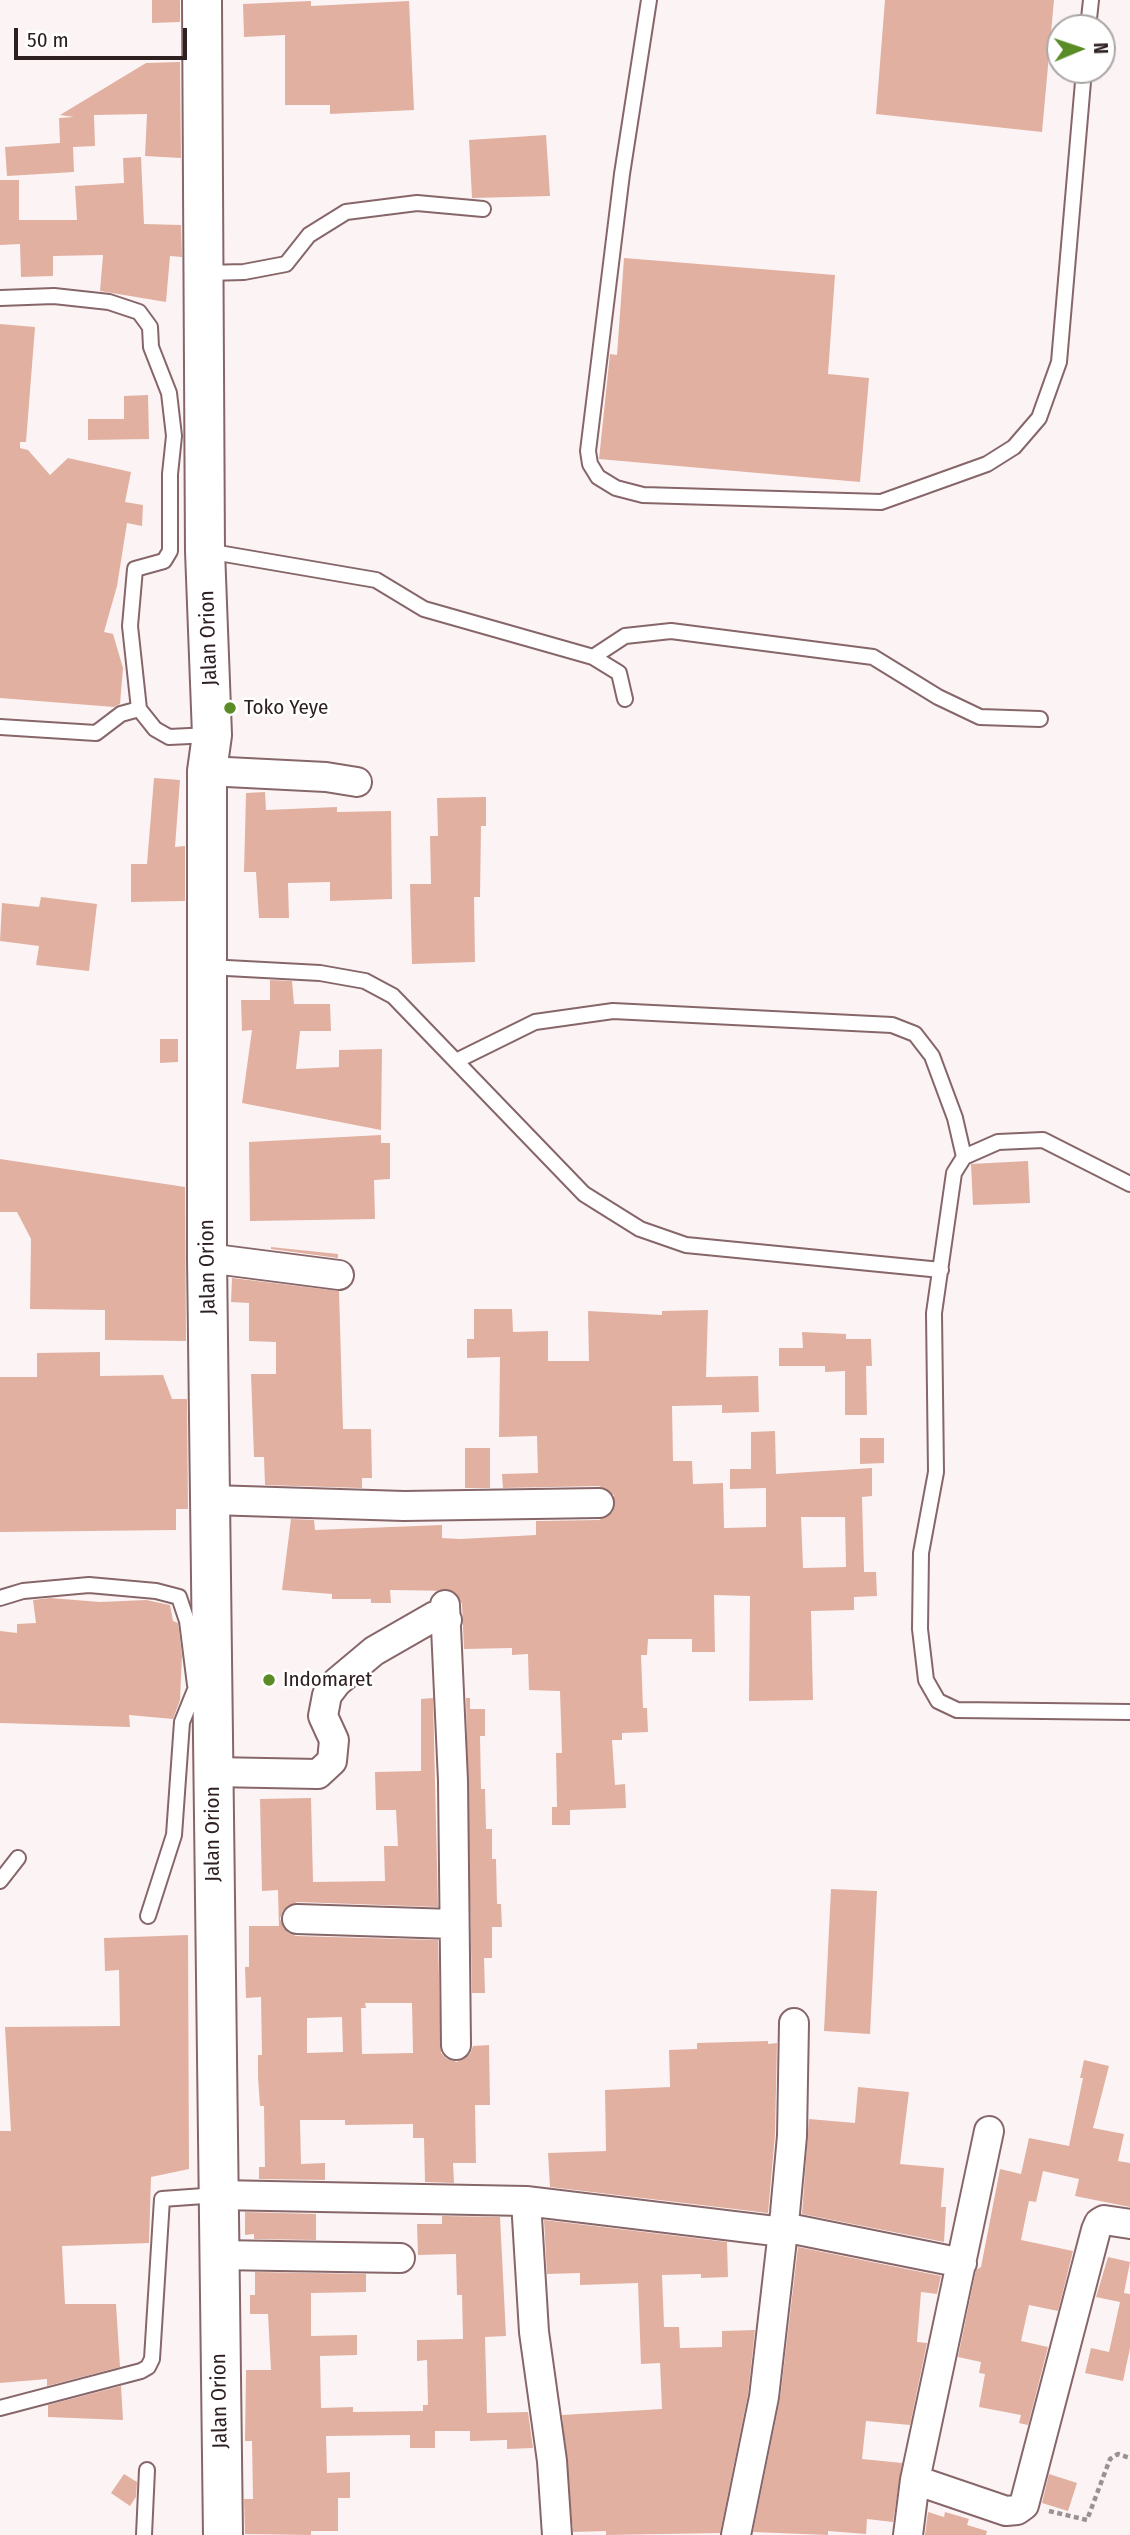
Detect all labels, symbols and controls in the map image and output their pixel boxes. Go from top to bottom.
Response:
scale bar [18,14,191,58]
north arrow [1046,14,1116,84]
text: 50 m [27,27,69,53]
text: N [1089,42,1112,54]
street label: Jalan Orion [195,590,223,686]
place label: Toko Yeye [244,695,328,721]
marker: Toko Yeye [222,700,238,716]
street label: Jalan Orion [195,1219,221,1315]
place label: Indomaret [283,1667,372,1693]
marker: Indomaret [261,1672,277,1688]
street label: Jalan Orion [200,1786,226,1882]
street label: Jalan Orion [207,2353,233,2449]

